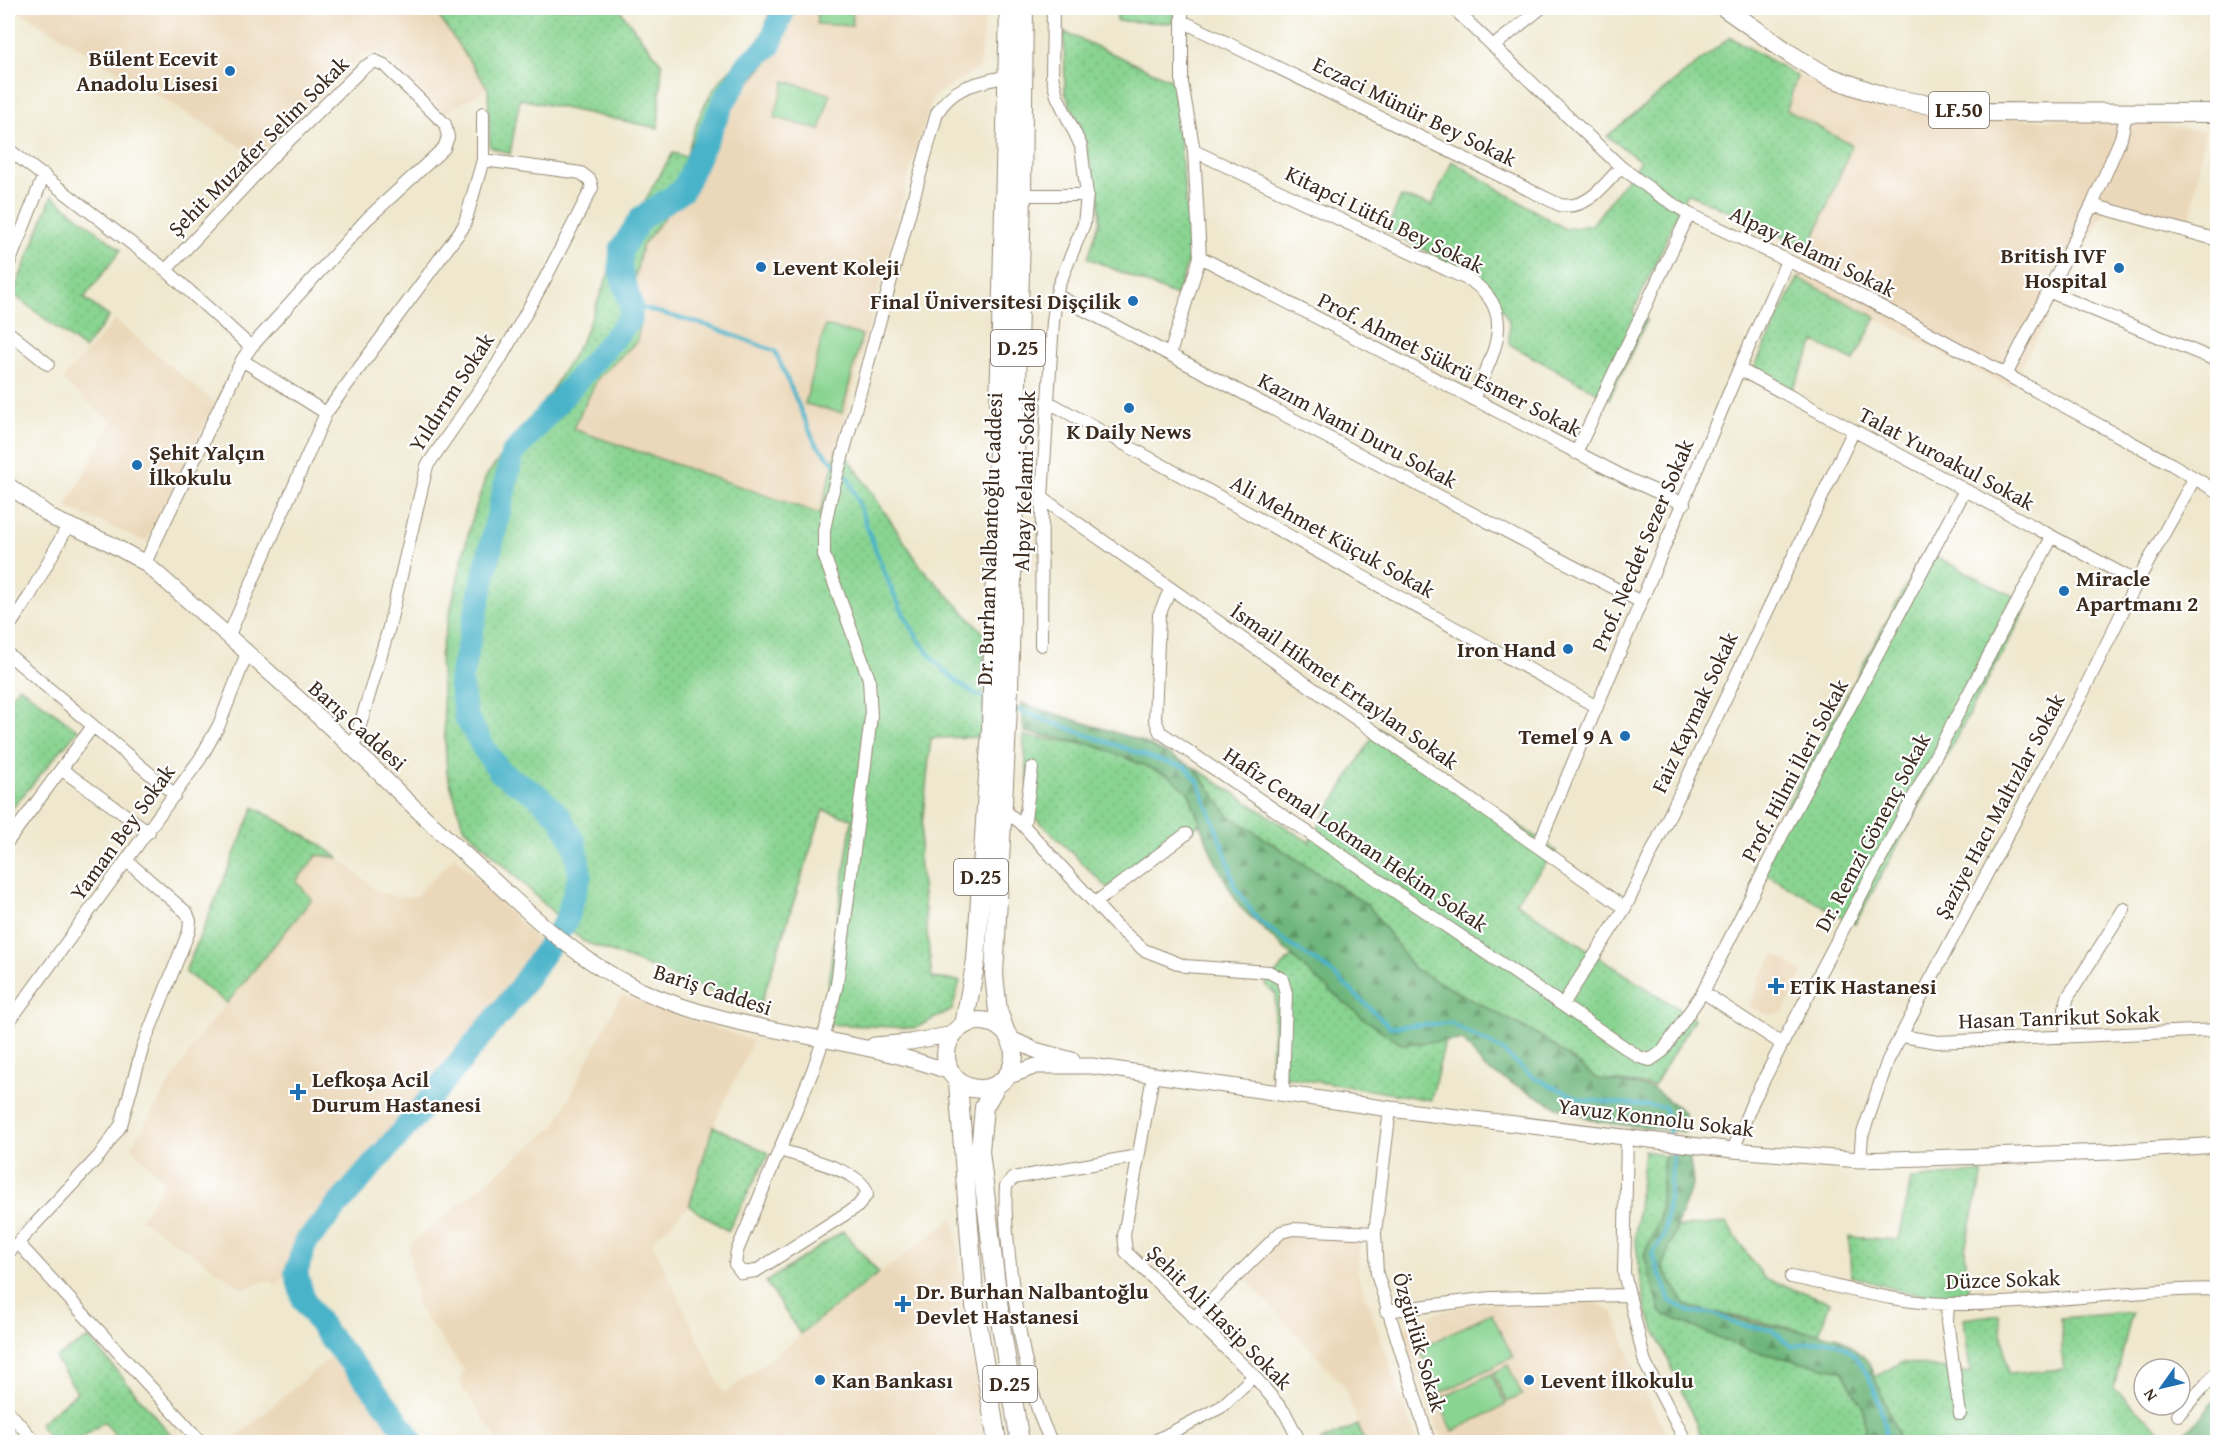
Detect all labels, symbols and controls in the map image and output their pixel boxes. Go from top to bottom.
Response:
place label: Bülent Ecevit Anadolu Lisesi [76,42,219,99]
street label: Şehit Muzafer Selim Sokak [160,48,356,244]
street label: Eczaci Münür Bey Sokak [1308,48,1523,175]
marker: Bülent Ecevit Anadolu Lisesi [223,64,237,78]
road number: LF.50 [1929,92,1989,128]
street label: Kitapci Lütfu Bey Sokak [1280,157,1491,281]
street label: Alpay Kelami Sokak [1725,197,1902,305]
place label: British IVF Hospital [2001,239,2107,296]
place label: Levent Koleji [773,251,900,283]
marker: Levent Koleji [754,260,768,274]
marker: British IVF Hospital [2112,261,2126,275]
street label: Prof. Ahmet Sükrü Esmer Sokak [1313,283,1588,445]
place label: Final Üniversitesi Dişçilik [870,285,1121,317]
marker: Final Üniversitesi Dişçilik [1126,294,1140,308]
street label: Yıldırım Sokak [400,325,502,458]
road number: D.25 [991,330,1045,366]
street label: Kazım Nami Duru Sokak [1253,364,1464,497]
street label: Alpay Kelami Sokak [1005,389,1043,572]
street label: Dr. Burhan Nalbantoğlu Caddesi [968,392,1010,686]
street label: Talat Yuroakul Sokak [1853,398,2041,518]
marker: K Daily News [1122,401,1136,415]
place label: K Daily News [1067,415,1191,447]
street label: Prof. Necdet Sezer Sokak [1583,433,1702,656]
place label: Şehit Yalçın İlkokulu [149,436,265,493]
marker: Şehit Yalçın İlkokulu [130,458,144,472]
street label: Ali Mehmet Küçuk Sokak [1225,466,1442,606]
place label: Miracle Apartmanı 2 [2076,562,2198,619]
marker: Miracle Apartmanı 2 [2057,584,2071,598]
street label: İsmail Hikmet Ertaylan Sokak [1225,595,1466,778]
street label: Faiz Kaymak Sokak [1643,625,1746,798]
place label: Iron Hand [1457,633,1556,665]
marker: Iron Hand [1561,642,1575,656]
street label: Barış Caddesi [302,672,414,778]
street label: Prof. Hilmi İleri Sokak [1732,672,1856,867]
street label: Şaziye Hacı Maltızlar Sokak [1926,687,2073,925]
place label: Temel 9 A [1518,720,1613,752]
street label: Dr. Remzi Gönenç Sokak [1806,726,1938,937]
marker: Temel 9 A [1618,729,1632,743]
street label: Hafiz Cemal Lokman Hekim Sokak [1217,738,1495,940]
street label: Yaman Bey Sokak [62,757,183,907]
road number: D.25 [954,859,1008,895]
street label: Bariş Caddesi [650,955,776,1023]
place label: ETİK Hastanesi [1790,970,1937,1002]
marker: ETİK Hastanesi [1767,977,1785,995]
street label: Hasan Tanrikut Sokak [1958,997,2161,1037]
place label: Lefkoşa Acil Durum Hastanesi [312,1063,481,1120]
marker: Lefkoşa Acil Durum Hastanesi [289,1083,307,1101]
street label: Yavuz Konnolu Sokak [1556,1089,1757,1145]
street label: Şehit Ali Hasip Sokak [1140,1237,1301,1398]
street label: Düzce Sokak [1945,1261,2062,1297]
street label: Özgürlük Sokak [1385,1269,1455,1416]
place label: Dr. Burhan Nalbantoğlu Devlet Hastanesi [916,1275,1149,1332]
marker: Dr. Burhan Nalbantoğlu Devlet Hastanesi [894,1295,912,1313]
north arrow [2132,1357,2192,1417]
place label: Kan Bankası [832,1364,953,1396]
place label: Levent İlkokulu [1541,1364,1694,1396]
road number: D.25 [983,1366,1037,1402]
marker: Kan Bankası [813,1373,827,1387]
marker: Levent İlkokulu [1522,1373,1536,1387]
text: N [2136,1384,2163,1407]

